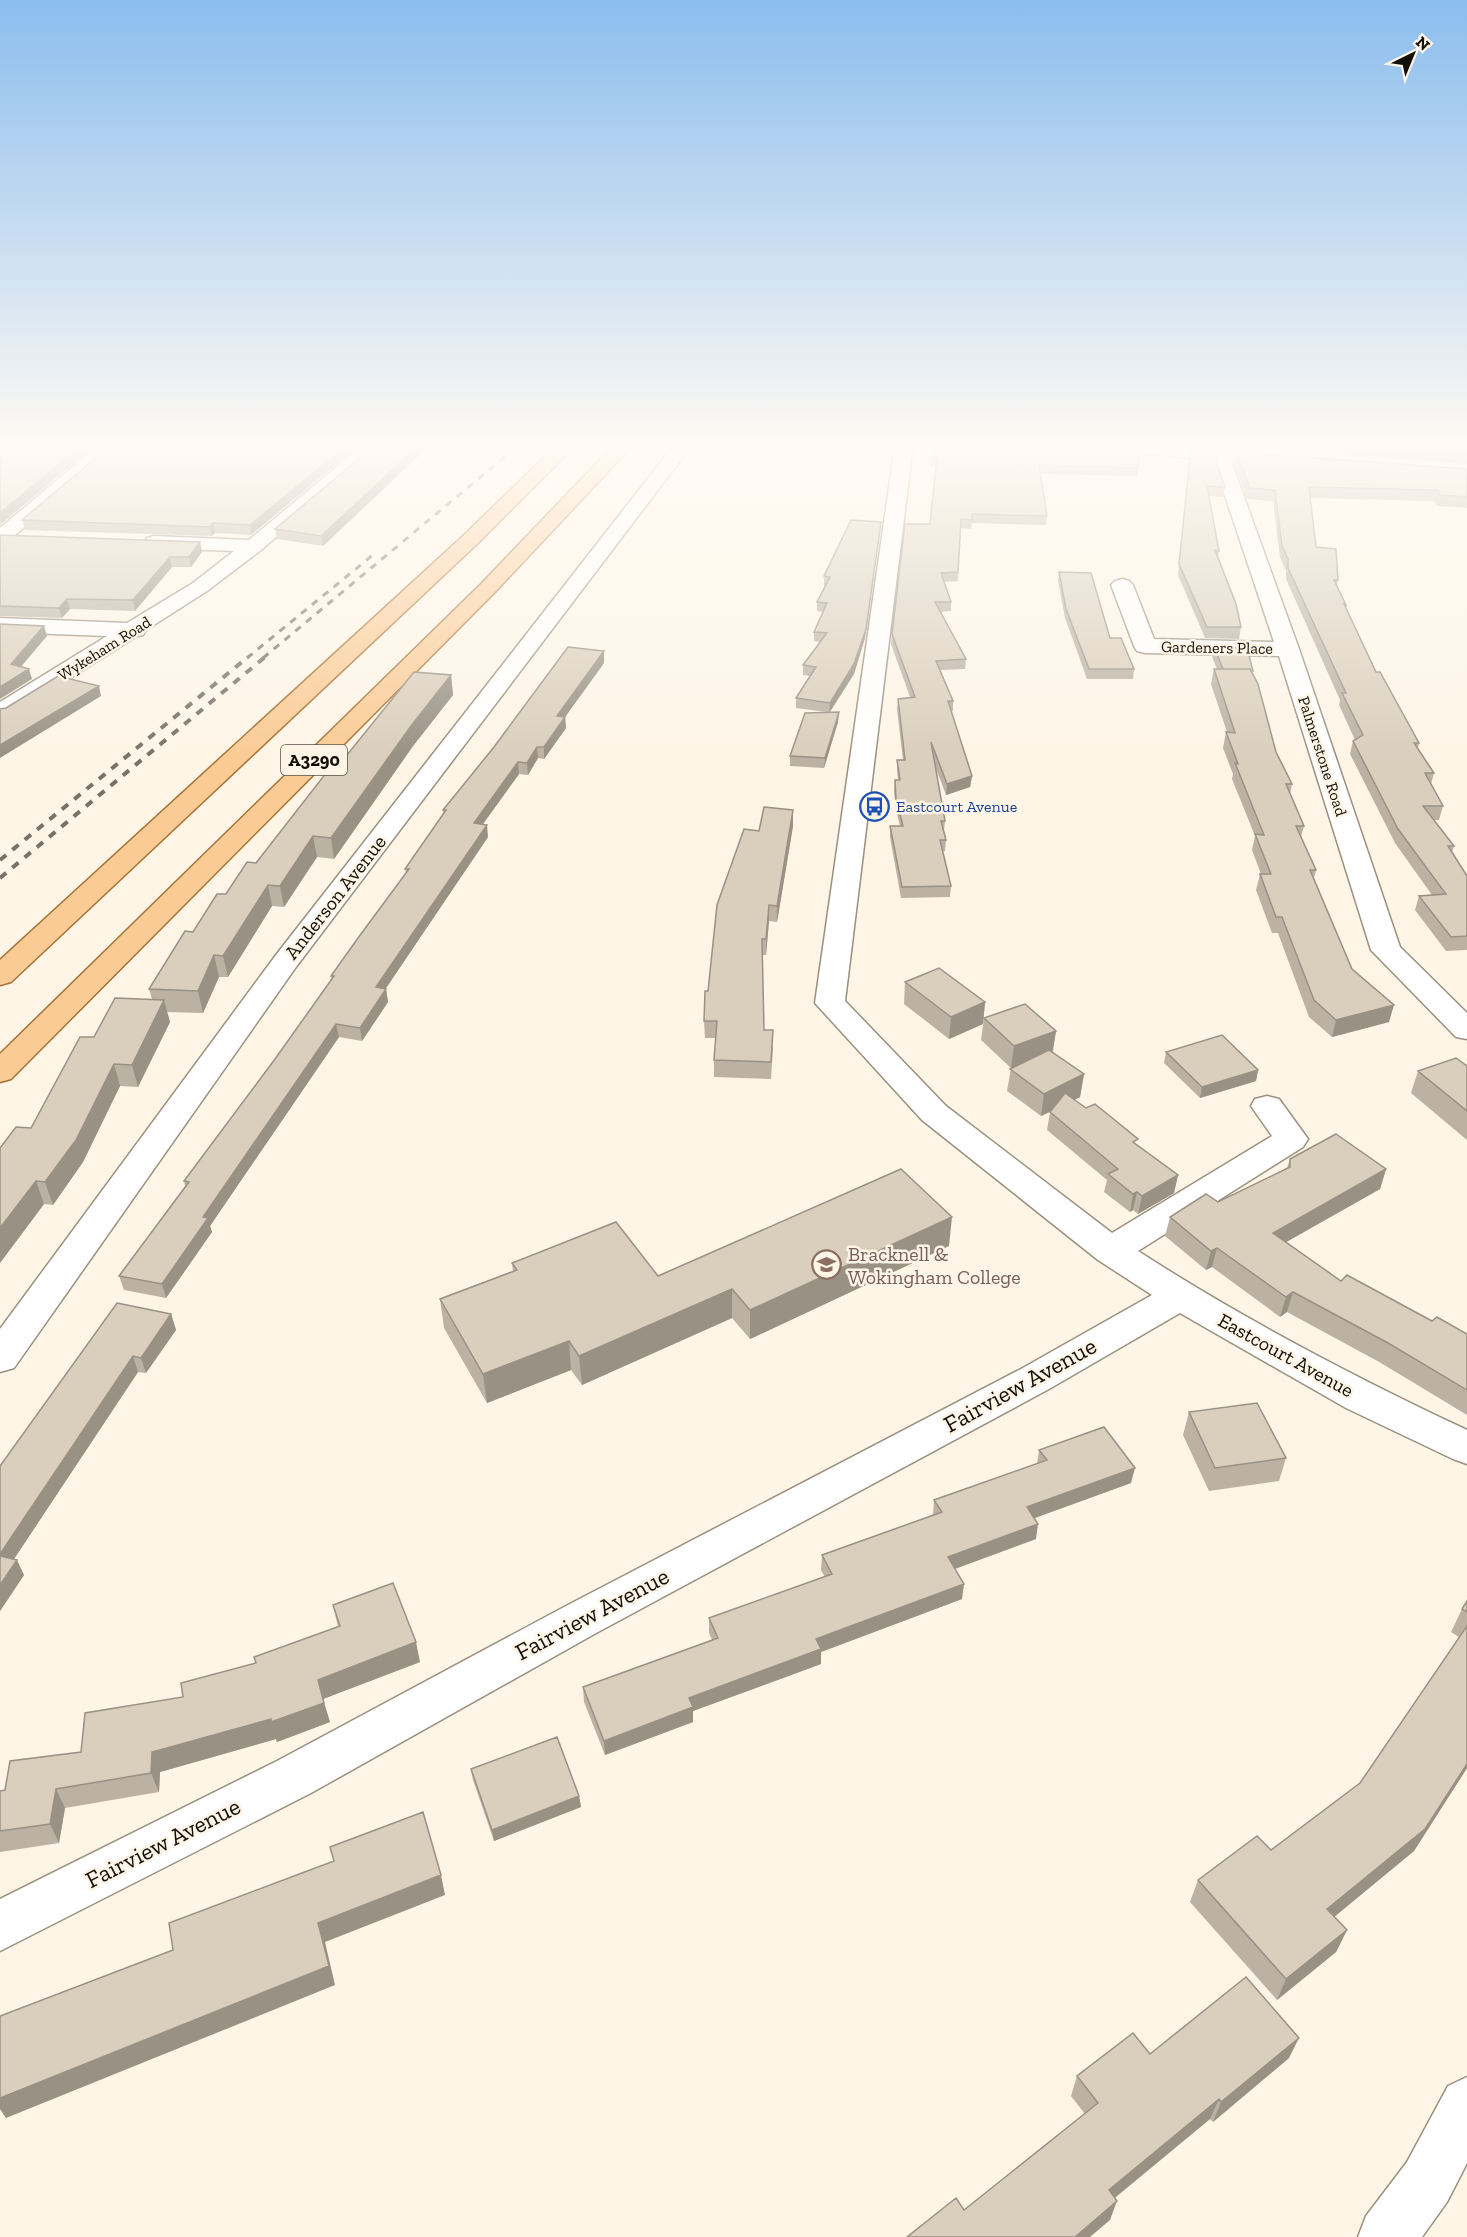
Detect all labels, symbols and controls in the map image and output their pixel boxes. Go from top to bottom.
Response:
north arrow [1383,24,1443,84]
text: N [1412,32,1434,54]
street label: Wykeham Road [54,612,155,685]
street label: Gardeners Place [1161,637,1273,658]
street label: Palmerstone Road [1294,694,1351,819]
road number: A3290 [281,745,347,775]
bus stop icon: Eastcourt Avenue [859,790,891,822]
place label: Eastcourt Avenue [896,797,1017,816]
street label: Anderson Avenue [279,830,391,964]
place label: Bracknell & Wokingham College [848,1242,1021,1289]
school or university icon: Bracknell & Wokingham College [811,1249,843,1281]
street label: Eastcourt Avenue [1214,1308,1358,1402]
street label: Fairview Avenue [938,1331,1101,1438]
street label: Fairview Avenue [510,1561,674,1666]
street label: Fairview Avenue [80,1791,245,1894]

